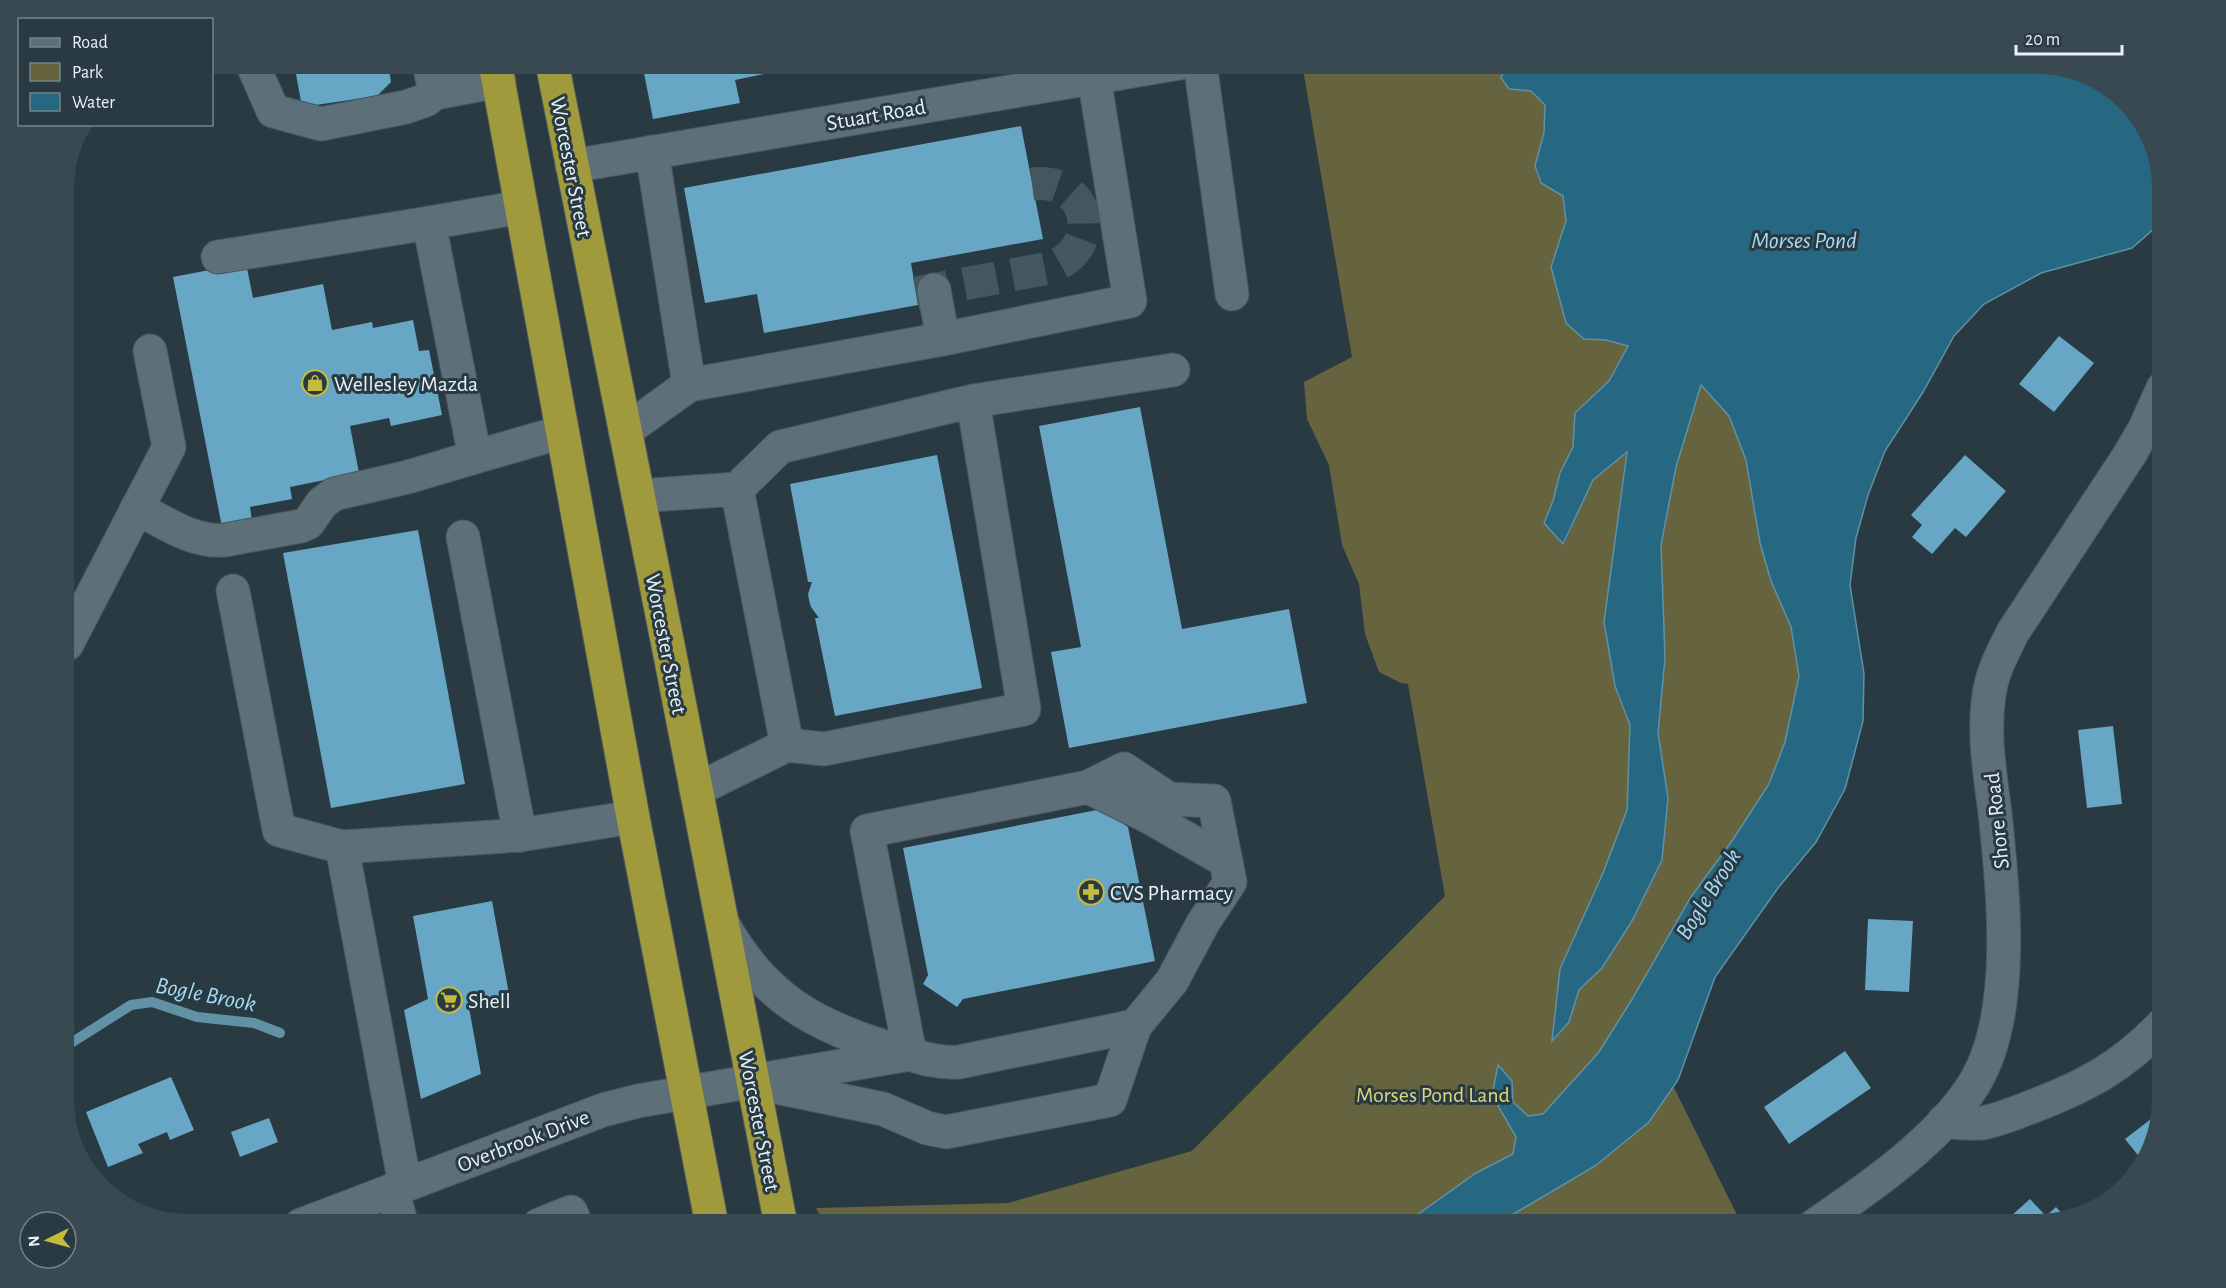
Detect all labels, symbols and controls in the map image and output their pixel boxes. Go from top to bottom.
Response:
legend [18,18,213,126]
scale bar [2016,18,2122,56]
text: 20 m [2025,31,2060,49]
text: Road [72,34,108,52]
text: Park [72,64,104,82]
text: Water [72,94,115,112]
street label: Worcester Street [547,95,595,239]
street label: Stuart Road [825,95,927,135]
water label: Morses Pond [1751,229,1857,253]
shop icon: Wellesley Mazda [300,368,330,398]
place label: Wellesley Mazda [334,373,478,395]
street label: Worcester Street [642,572,690,716]
street label: Shore Road [1981,772,2013,870]
water label: Bogle Brook [1672,845,1746,944]
pharmacy icon: CVS Pharmacy [1076,877,1106,907]
place label: CVS Pharmacy [1110,882,1234,904]
water label: Bogle Brook [154,974,258,1016]
supermarket icon: Shell [434,985,464,1015]
place label: Shell [468,990,511,1012]
street label: Worcester Street [735,1049,783,1193]
park label: Morses Pond Land [1356,1084,1510,1106]
street label: Overbrook Drive [454,1106,592,1176]
north arrow [18,1210,78,1270]
text: N [26,1235,43,1247]

